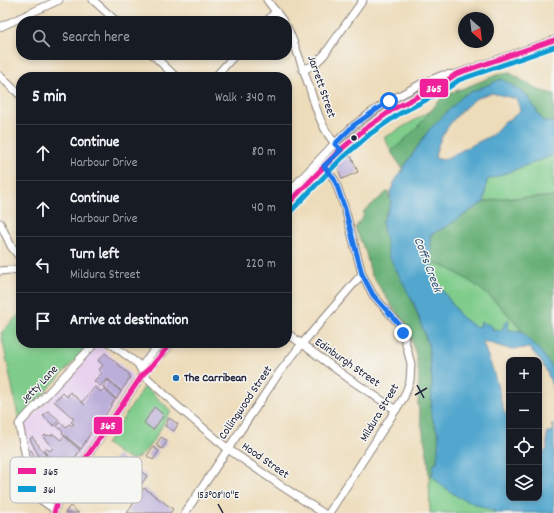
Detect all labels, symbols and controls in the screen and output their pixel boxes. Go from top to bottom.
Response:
north arrow [458,12,494,48]
search box [16,16,292,60]
icon: search [30,27,52,49]
text: Search here [62,27,130,49]
street label: Jarrett Street [302,54,340,121]
line badge: 365 [419,78,449,98]
text: 365 [426,82,442,98]
text: 5 min [32,86,66,110]
text: Walk · 340 m [215,89,276,108]
route start [380,92,398,110]
text: Continue [70,132,119,154]
unlabelled marker [349,133,359,143]
icon: ahead [32,142,54,164]
text: 80 m [252,143,276,162]
text: Harbour Drive [70,154,137,173]
text: Continue [70,188,119,210]
icon: ahead [32,198,54,220]
text: 40 m [252,199,276,218]
text: Harbour Drive [70,210,137,229]
water label: Coffs Creek [408,235,447,297]
text: Turn left [70,244,119,266]
icon: left [32,254,54,276]
text: 220 m [246,255,276,274]
text: Mildura Street [70,266,140,285]
icon: arrive [32,310,54,332]
text: Arrive at destination [70,310,188,332]
route end [394,324,412,342]
street label: Edinburgh Street [311,334,384,392]
map controls [506,357,542,501]
button: + [506,357,542,393]
street label: Jetty Lane [18,362,62,408]
street label: Collingwood Street [215,362,277,443]
place label: The Carribean [184,370,247,387]
marker: The Carribean [171,373,181,383]
street label: Mildura Street [356,380,404,445]
button: − [506,393,542,429]
line badge: 365 [93,416,123,435]
text: 365 [100,419,116,435]
button: locate [506,429,542,465]
street label: Hood Street [238,438,293,484]
legend [10,457,142,503]
text: 365 [43,465,58,481]
button: layers [506,465,542,501]
text: 361 [43,483,56,499]
text: 153°08'10"E [197,489,239,503]

